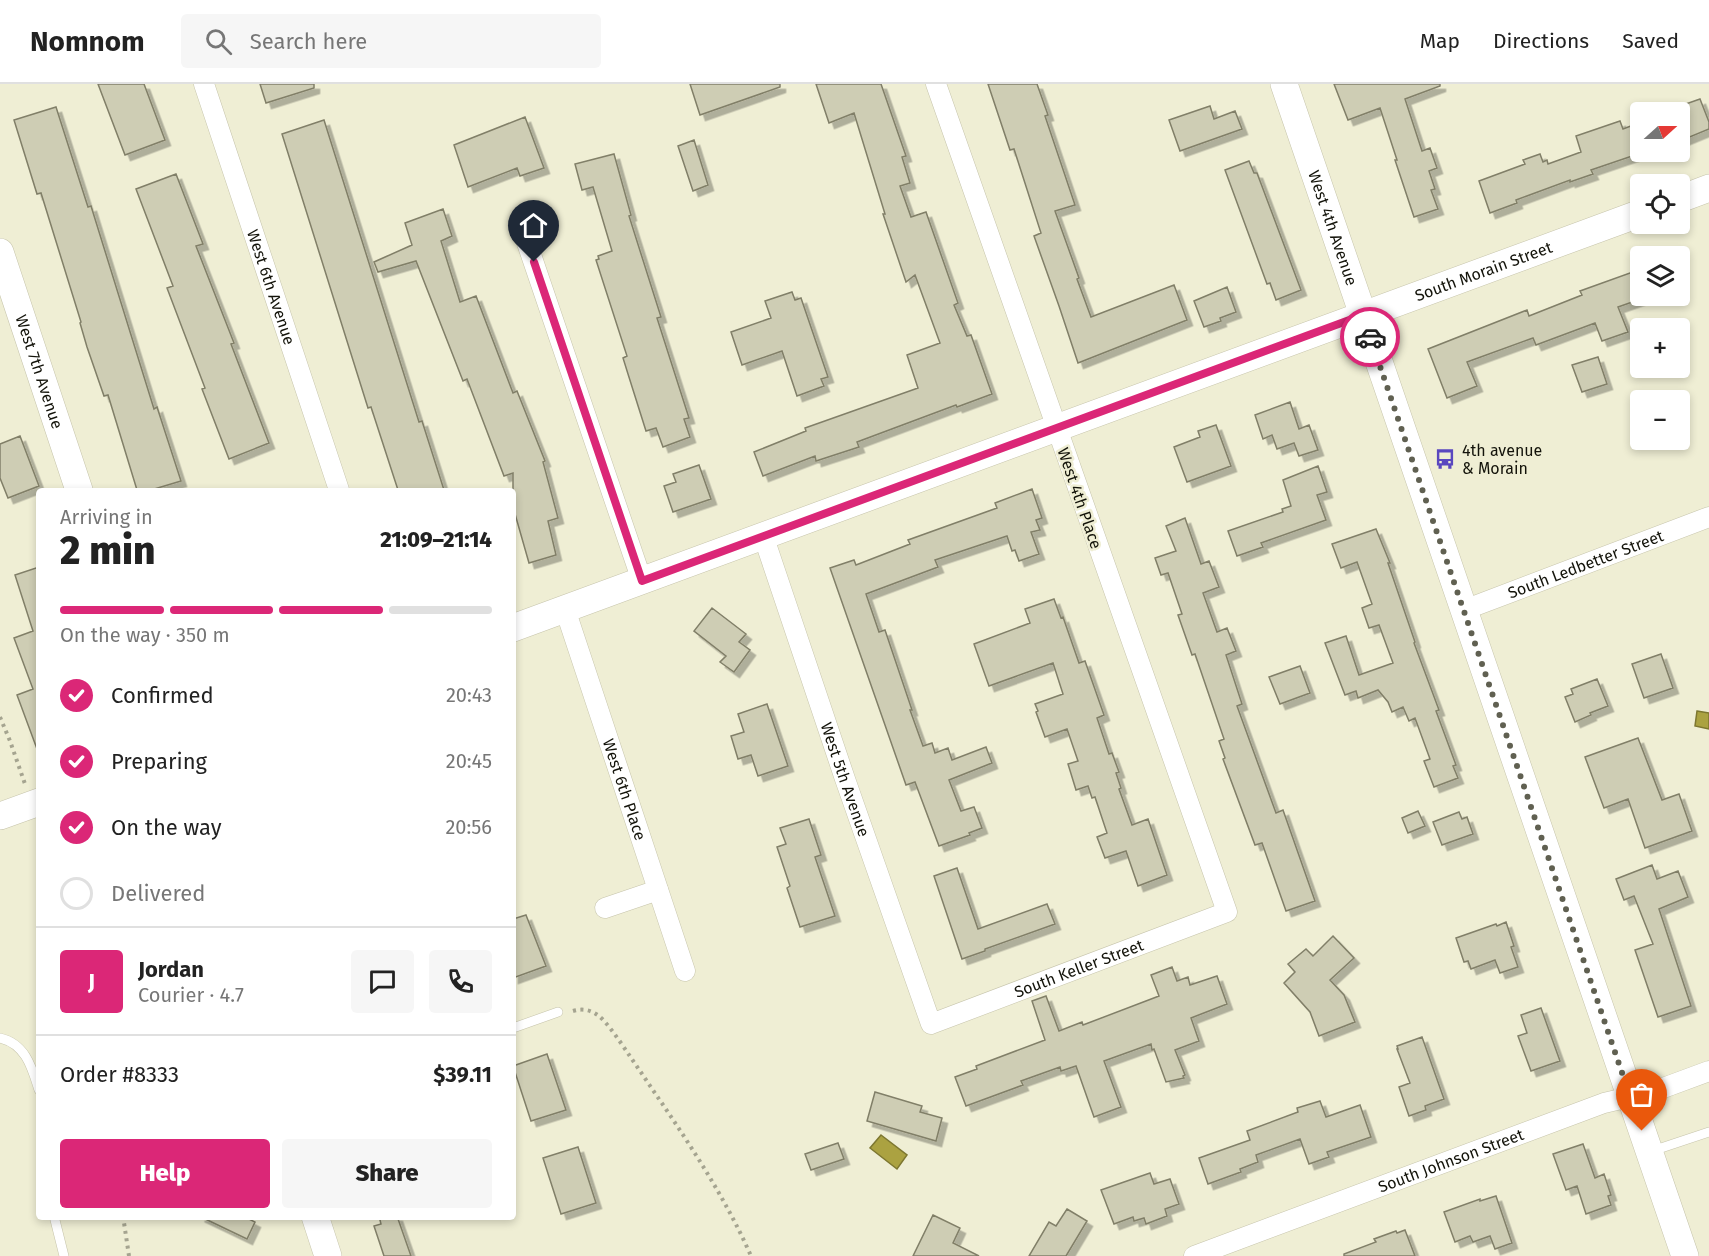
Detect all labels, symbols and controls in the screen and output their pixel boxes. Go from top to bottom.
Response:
search box [181,14,601,68]
text: Nomnom [30,25,145,58]
icon: search [202,25,235,58]
text: Search here [250,28,367,55]
text: Map [1420,28,1460,54]
text: Directions [1493,28,1589,54]
text: Saved [1622,28,1679,54]
north arrow [1630,102,1690,162]
map controls [1630,102,1690,450]
street label: West 4th Avenue [1304,168,1361,288]
button: locate [1630,174,1690,234]
pin [508,200,559,262]
icon: home [517,209,550,242]
street label: West 6th Avenue [243,227,299,347]
street label: South Morain Street [1412,237,1555,305]
button: layers [1630,246,1690,306]
courier [1340,307,1400,367]
street label: West 7th Avenue [11,312,67,431]
button: + [1630,318,1690,378]
icon: car [1354,321,1387,354]
button: − [1630,390,1690,450]
place label: 4th avenue & Morain [1462,441,1542,478]
street label: West 4th Place [1053,445,1106,551]
bus stop icon: 4th avenue & Morain [1433,447,1457,471]
text: Arriving in [60,505,153,529]
text: 21:09–21:14 [380,526,492,553]
street label: South Ledbetter Street [1505,526,1666,602]
text: 2 min [60,528,156,574]
text: On the way · 350 m [60,623,230,647]
icon: check [60,679,93,712]
text: Confirmed [111,682,214,709]
text: 20:43 [446,683,492,707]
street label: West 5th Avenue [817,720,874,839]
street label: West 6th Place [599,736,650,843]
icon: check [60,745,93,778]
text: Preparing [111,748,207,775]
text: 20:45 [446,749,492,773]
icon: check [60,811,93,844]
text: On the way [111,814,222,841]
text: 20:56 [445,815,492,839]
text: Delivered [111,880,206,907]
street label: South Keller Street [1012,935,1146,1002]
button: chat [351,950,414,1013]
button: phone [429,950,492,1013]
text: Jordan [138,956,204,983]
text: J [88,968,95,995]
text: Courier · 4.7 [138,983,244,1007]
text: Order #8333 [60,1061,179,1088]
text: $39.11 [433,1061,492,1088]
pin [1616,1069,1667,1131]
icon: bag [1625,1078,1658,1111]
street label: South Johnson Street [1376,1125,1526,1196]
button: Help [60,1139,270,1208]
button: Share [282,1139,492,1208]

